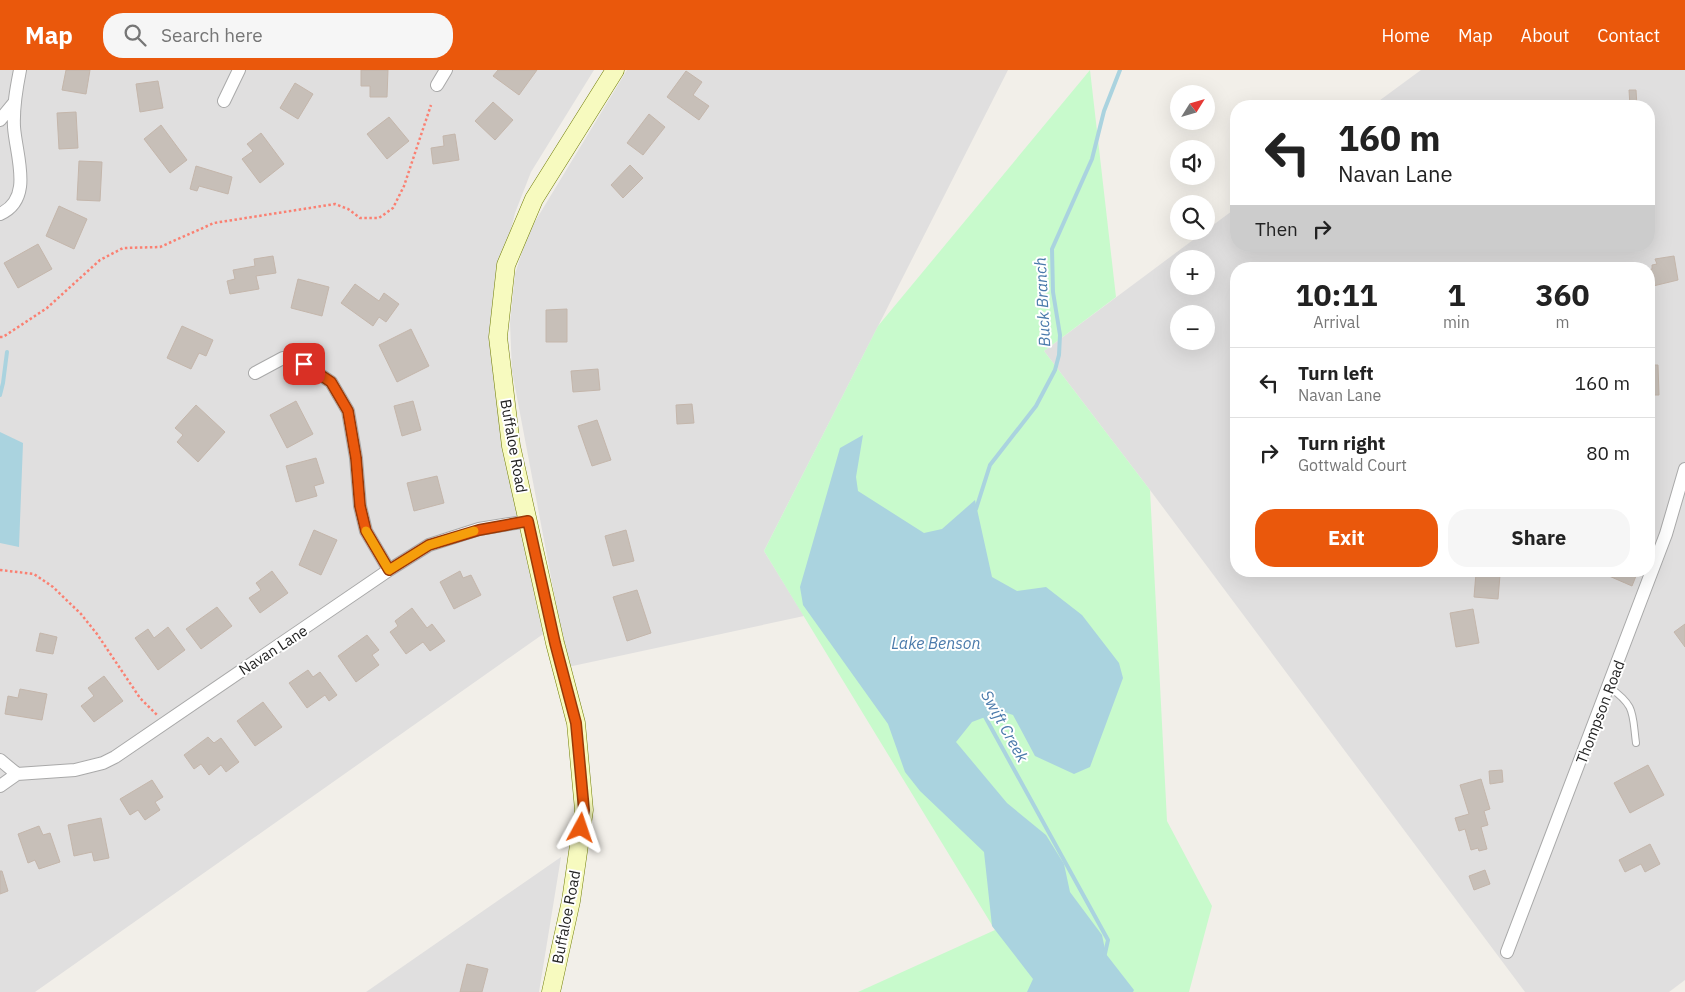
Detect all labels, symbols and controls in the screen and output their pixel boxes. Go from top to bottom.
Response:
search box [103,13,453,58]
text: Map [25,19,73,51]
icon: search [121,21,149,49]
text: Search here [161,23,263,47]
text: Home [1382,24,1430,47]
text: Map [1458,24,1493,47]
text: About [1521,24,1569,47]
text: Contact [1597,24,1660,47]
north arrow [1170,85,1215,130]
map controls [1170,85,1215,350]
text: 160 m [1338,115,1441,161]
icon: left [1255,120,1320,185]
button: sound [1170,140,1215,185]
text: Navan Lane [1338,159,1453,188]
button: search [1170,195,1215,240]
icon: right [1308,215,1336,243]
text: Then [1255,217,1298,241]
button: + [1170,250,1215,295]
water label: Buck Branch [1030,257,1054,347]
text: 10:11 [1296,275,1377,314]
text: 1 [1447,275,1465,314]
text: 360 [1535,275,1589,314]
button: − [1170,305,1215,350]
text: Arrival [1313,312,1360,332]
text: min [1443,312,1470,332]
text: m [1555,312,1569,332]
pin [283,343,325,385]
icon: arrive [290,350,318,378]
text: Turn left [1298,361,1374,385]
icon: left [1255,369,1283,397]
text: 160 m [1575,371,1630,395]
text: Navan Lane [1298,385,1381,405]
street label: Buffaloe Road [496,398,532,494]
text: Turn right [1298,431,1385,455]
icon: right [1255,439,1283,467]
text: 80 m [1586,441,1630,465]
text: Gottwald Court [1298,455,1407,475]
button: Exit [1255,509,1438,567]
button: Share [1448,509,1630,567]
street label: Navan Lane [235,621,311,679]
water label: Lake Benson [891,633,981,653]
street label: Thompson Road [1572,657,1628,767]
water label: Swift Creek [977,687,1033,766]
position arrow [554,801,606,853]
street label: Buffaloe Road [548,869,584,965]

